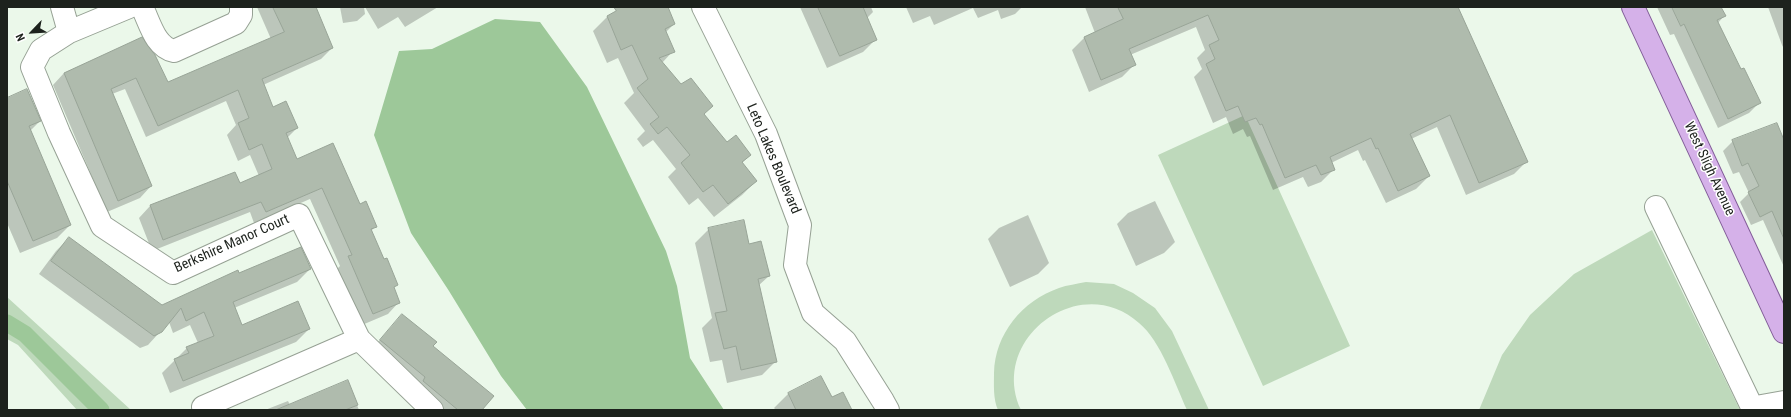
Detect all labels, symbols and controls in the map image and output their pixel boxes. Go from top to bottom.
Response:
north arrow [12,12,52,52]
text: N [13,31,28,43]
street label: Leto Lakes Boulevard [742,101,804,217]
street label: West Sligh Avenue [1680,119,1738,219]
street label: Berkshire Manor Court [172,211,292,277]

